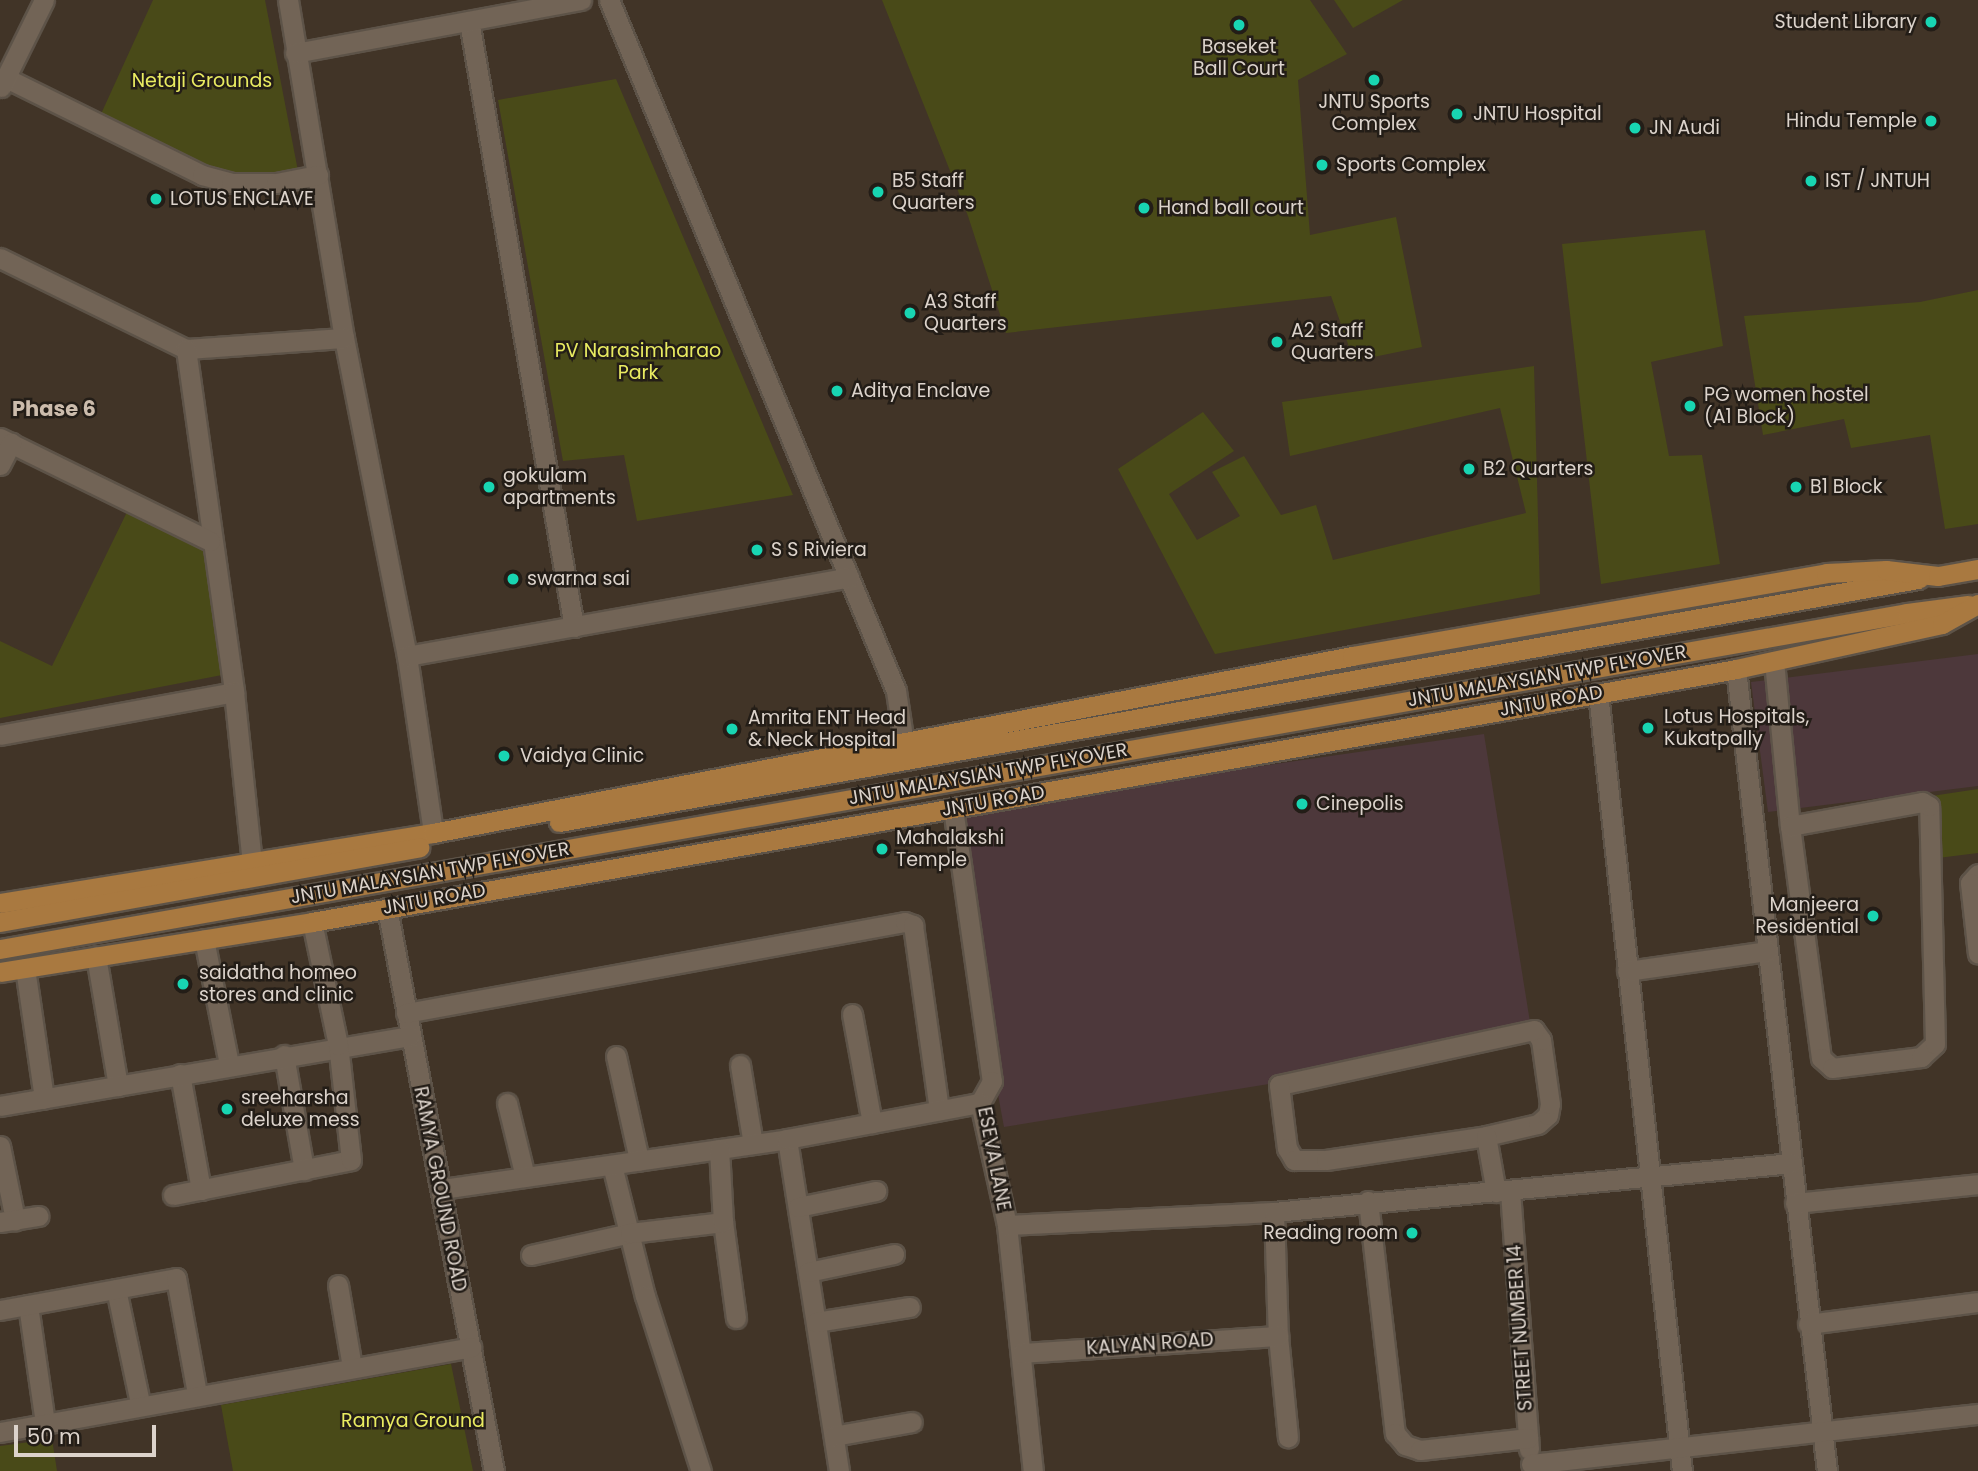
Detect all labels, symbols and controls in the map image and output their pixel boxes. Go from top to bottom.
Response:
place label: Student Library [1775,11,1917,33]
marker: Student Library [1923,14,1939,30]
marker: Baseket Ball Court [1231,17,1247,33]
place label: Baseket Ball Court [1193,36,1285,80]
park label: Netaji Grounds [132,70,272,92]
marker: JNTU Sports Complex [1366,72,1382,88]
place label: JNTU Sports Complex [1318,91,1430,135]
place label: JNTU Hospital [1473,103,1602,125]
marker: JNTU Hospital [1447,104,1467,124]
place label: Hindu Temple [1786,110,1917,132]
marker: Hindu Temple [1923,113,1939,129]
place label: JN Audi [1649,117,1720,139]
marker: JN Audi [1627,120,1643,136]
place label: Sports Complex [1336,154,1486,176]
marker: Sports Complex [1314,157,1330,173]
place label: B5 Staff Quarters [892,170,975,214]
place label: IST / JNTUH [1825,170,1930,192]
marker: IST / JNTUH [1803,173,1819,189]
marker: B5 Staff Quarters [870,184,886,200]
place label: LOTUS ENCLAVE [170,188,314,210]
marker: LOTUS ENCLAVE [148,191,164,207]
place label: Hand ball court [1158,197,1304,219]
marker: Hand ball court [1136,200,1152,216]
place label: A3 Staff Quarters [924,291,1007,335]
marker: A3 Staff Quarters [902,305,918,321]
place label: A2 Staff Quarters [1291,320,1374,364]
marker: A2 Staff Quarters [1269,334,1285,350]
park label: PV Narasimharao Park [555,340,721,384]
place label: Aditya Enclave [851,380,990,402]
marker: Aditya Enclave [829,383,845,399]
place label: PG women hostel (A1 Block) [1704,384,1869,428]
district label: Phase 6 [12,396,96,422]
marker: PG women hostel (A1 Block) [1682,398,1698,414]
place label: B2 Quarters [1483,458,1593,480]
marker: B2 Quarters [1461,461,1477,477]
place label: gokulam apartments [503,465,616,509]
place label: B1 Block [1810,476,1883,498]
marker: gokulam apartments [481,479,497,495]
marker: B1 Block [1788,479,1804,495]
place label: S S Riviera [771,539,867,561]
marker: S S Riviera [749,542,765,558]
place label: swarna sai [527,568,630,590]
marker: swarna sai [505,571,521,587]
street label: JNTU MALAYSIAN TWP FLYOVER [1406,640,1688,712]
street label: JNTU ROAD [1498,681,1604,721]
place label: Lotus Hospitals, Kukatpally [1664,706,1809,750]
place label: Amrita ENT Head & Neck Hospital [748,707,906,751]
marker: Lotus Hospitals, Kukatpally [1638,718,1658,738]
marker: Amrita ENT Head & Neck Hospital [722,719,742,739]
street label: JNTU MALAYSIAN TWP FLYOVER [847,738,1129,810]
place label: Vaidya Clinic [520,745,644,767]
marker: Vaidya Clinic [494,746,514,766]
street label: JNTU ROAD [940,781,1046,821]
place label: Cinepolis [1316,793,1404,815]
marker: Cinepolis [1294,796,1310,812]
place label: Mahalakshi Temple [896,827,1004,871]
street label: JNTU MALAYSIAN TWP FLYOVER [289,837,571,909]
marker: Mahalakshi Temple [874,841,890,857]
street label: JNTU ROAD [381,879,487,919]
place label: Manjeera Residential [1755,894,1859,938]
marker: Manjeera Residential [1865,908,1881,924]
place label: saidatha homeo stores and clinic [199,962,357,1006]
marker: saidatha homeo stores and clinic [173,974,193,994]
street label: RAMYA GROUND ROAD [409,1085,471,1293]
place label: sreeharsha deluxe mess [241,1087,360,1131]
marker: sreeharsha deluxe mess [219,1101,235,1117]
street label: ESEVA LANE [973,1105,1015,1213]
place label: Reading room [1263,1222,1398,1244]
marker: Reading room [1404,1225,1420,1241]
street label: STREET NUMBER 14 [1503,1244,1537,1412]
street label: KALYAN ROAD [1086,1328,1214,1360]
park label: Ramya Ground [341,1410,485,1432]
scale bar [18,1412,159,1456]
text: 50 m [27,1422,81,1451]

